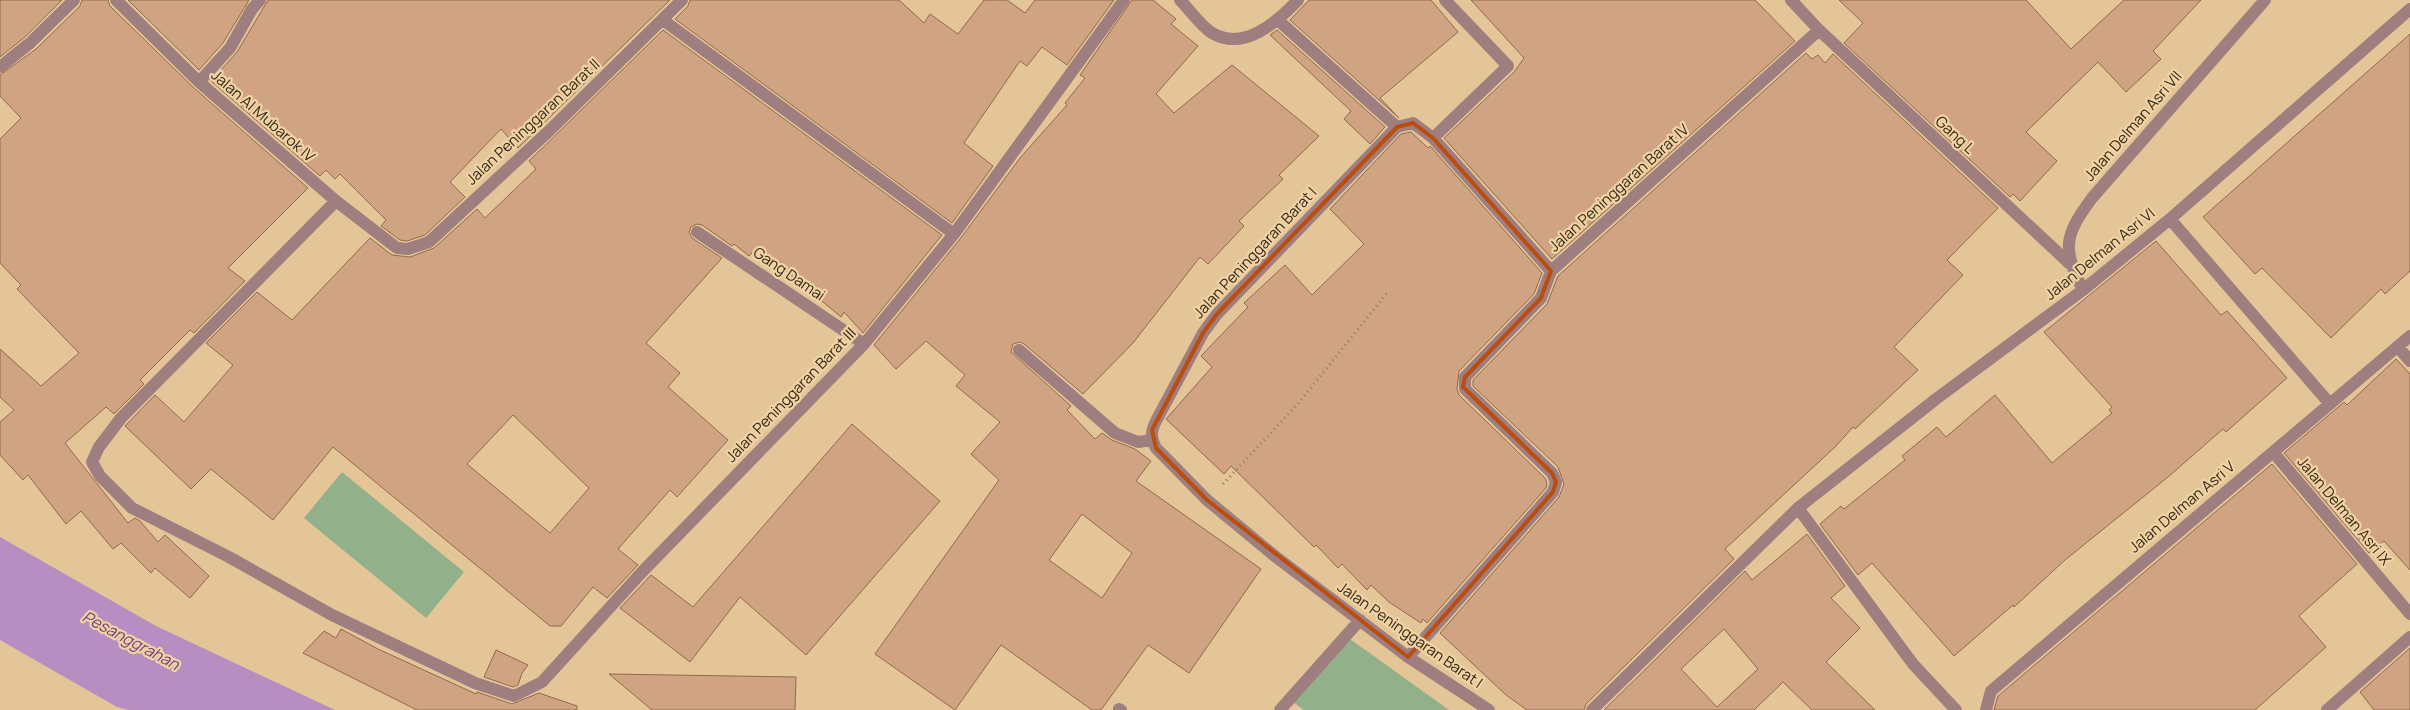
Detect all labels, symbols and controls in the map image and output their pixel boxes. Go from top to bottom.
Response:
street label: Jalan Peninggaran Barat II [461,54,604,189]
street label: Jalan Al Mubarok IV [207,65,320,166]
street label: Jalan Delman Asri VII [2079,66,2186,185]
street label: Gang L [1931,111,1980,159]
street label: Jalan Peninggaran Barat IV [1544,119,1693,256]
street label: Jalan Peninggaran Barat I [1188,182,1321,323]
street label: Jalan Delman Asri VI [2040,203,2159,305]
street label: Gang Damai [749,242,829,305]
street label: Jalan Peninggaran Barat III [721,323,861,467]
street label: Jalan Delman Asri IX [2293,452,2396,570]
street label: Jalan Delman Asri V [2124,456,2239,557]
street label: Jalan Peninggaran Barat I [1333,576,1487,693]
water label: Pesanggrahan [79,605,184,675]

